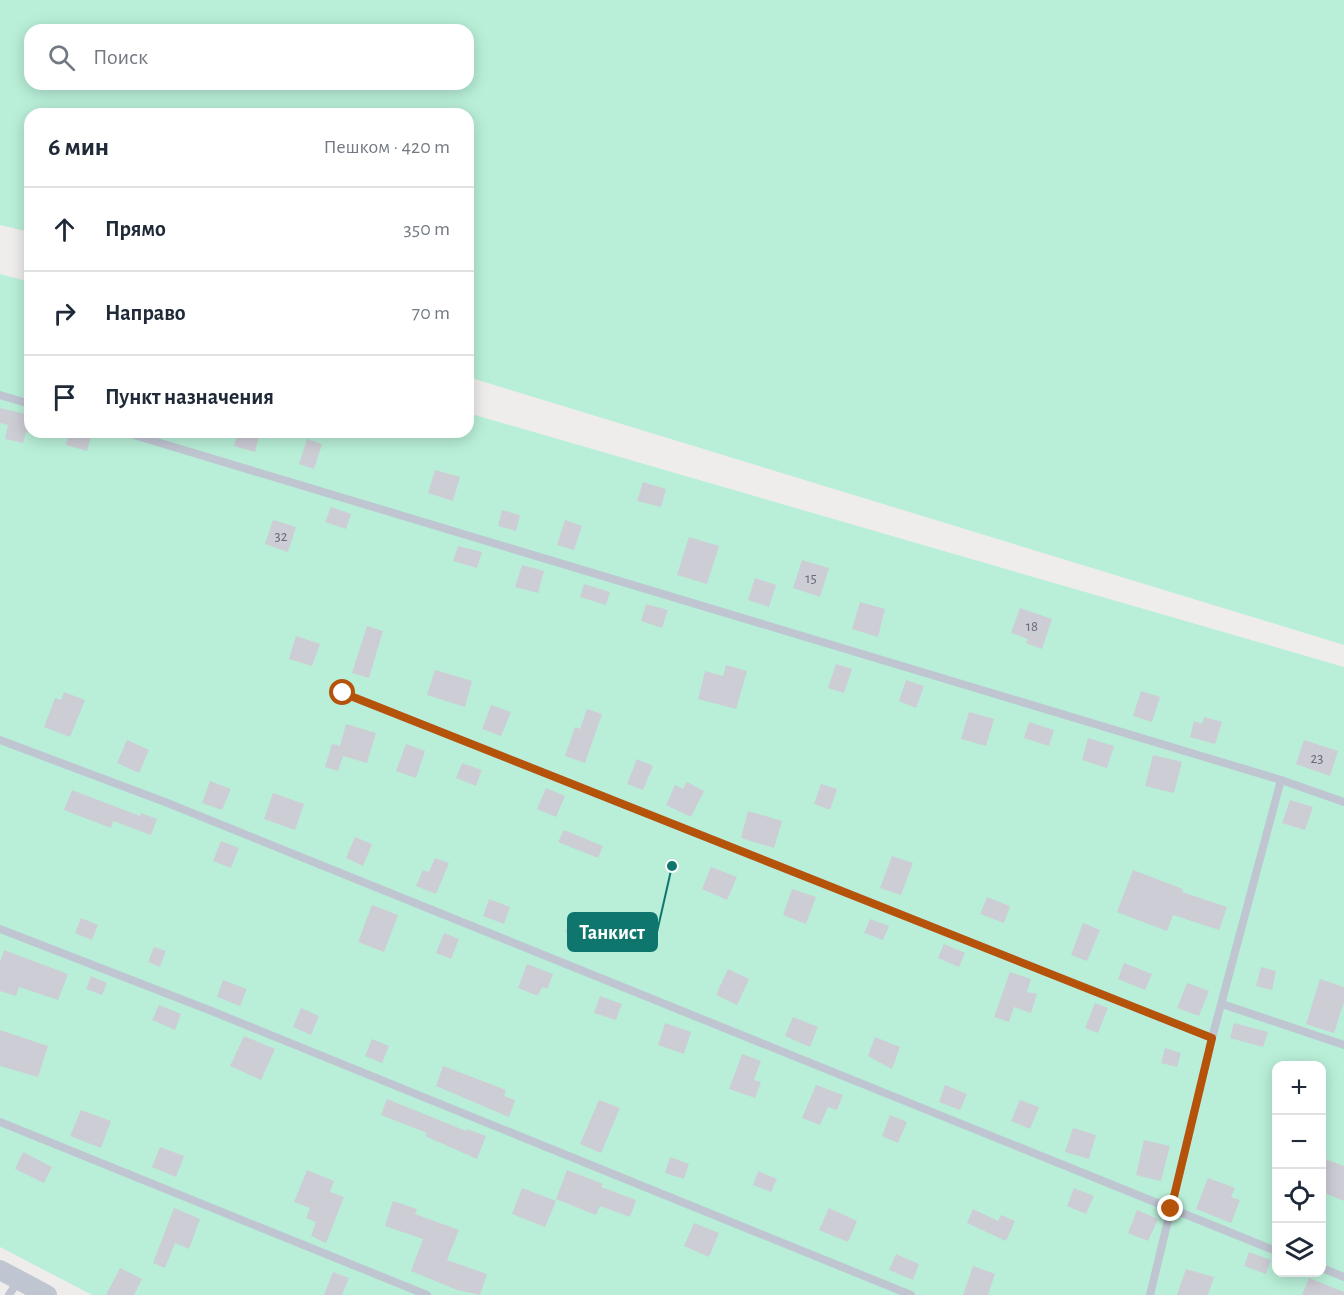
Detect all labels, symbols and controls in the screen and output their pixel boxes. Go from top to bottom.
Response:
search box [24,24,474,90]
icon: search [45,41,78,74]
text: Поиск [93,46,148,68]
text: 6 мин [48,134,109,160]
text: Пешком · 420 m [324,137,450,157]
icon: ahead [48,213,81,246]
text: Прямо [105,218,166,240]
text: 350 m [404,219,450,239]
icon: right [48,297,81,330]
text: Направо [105,302,186,324]
text: 70 m [412,303,450,323]
icon: arrive [48,381,81,414]
text: Пункт назначения [105,386,274,408]
house number: 32 [274,529,288,544]
house number: 15 [805,571,817,586]
house number: 18 [1026,619,1038,634]
route start [329,679,355,705]
house number: 23 [1310,751,1324,766]
callout: Танкист [568,913,657,951]
text: Танкист [579,923,645,943]
map controls [1272,1061,1326,1277]
button: + [1272,1061,1326,1115]
button: − [1272,1115,1326,1169]
button: locate [1272,1169,1326,1223]
route end [1157,1195,1183,1221]
button: layers [1272,1223,1326,1277]

